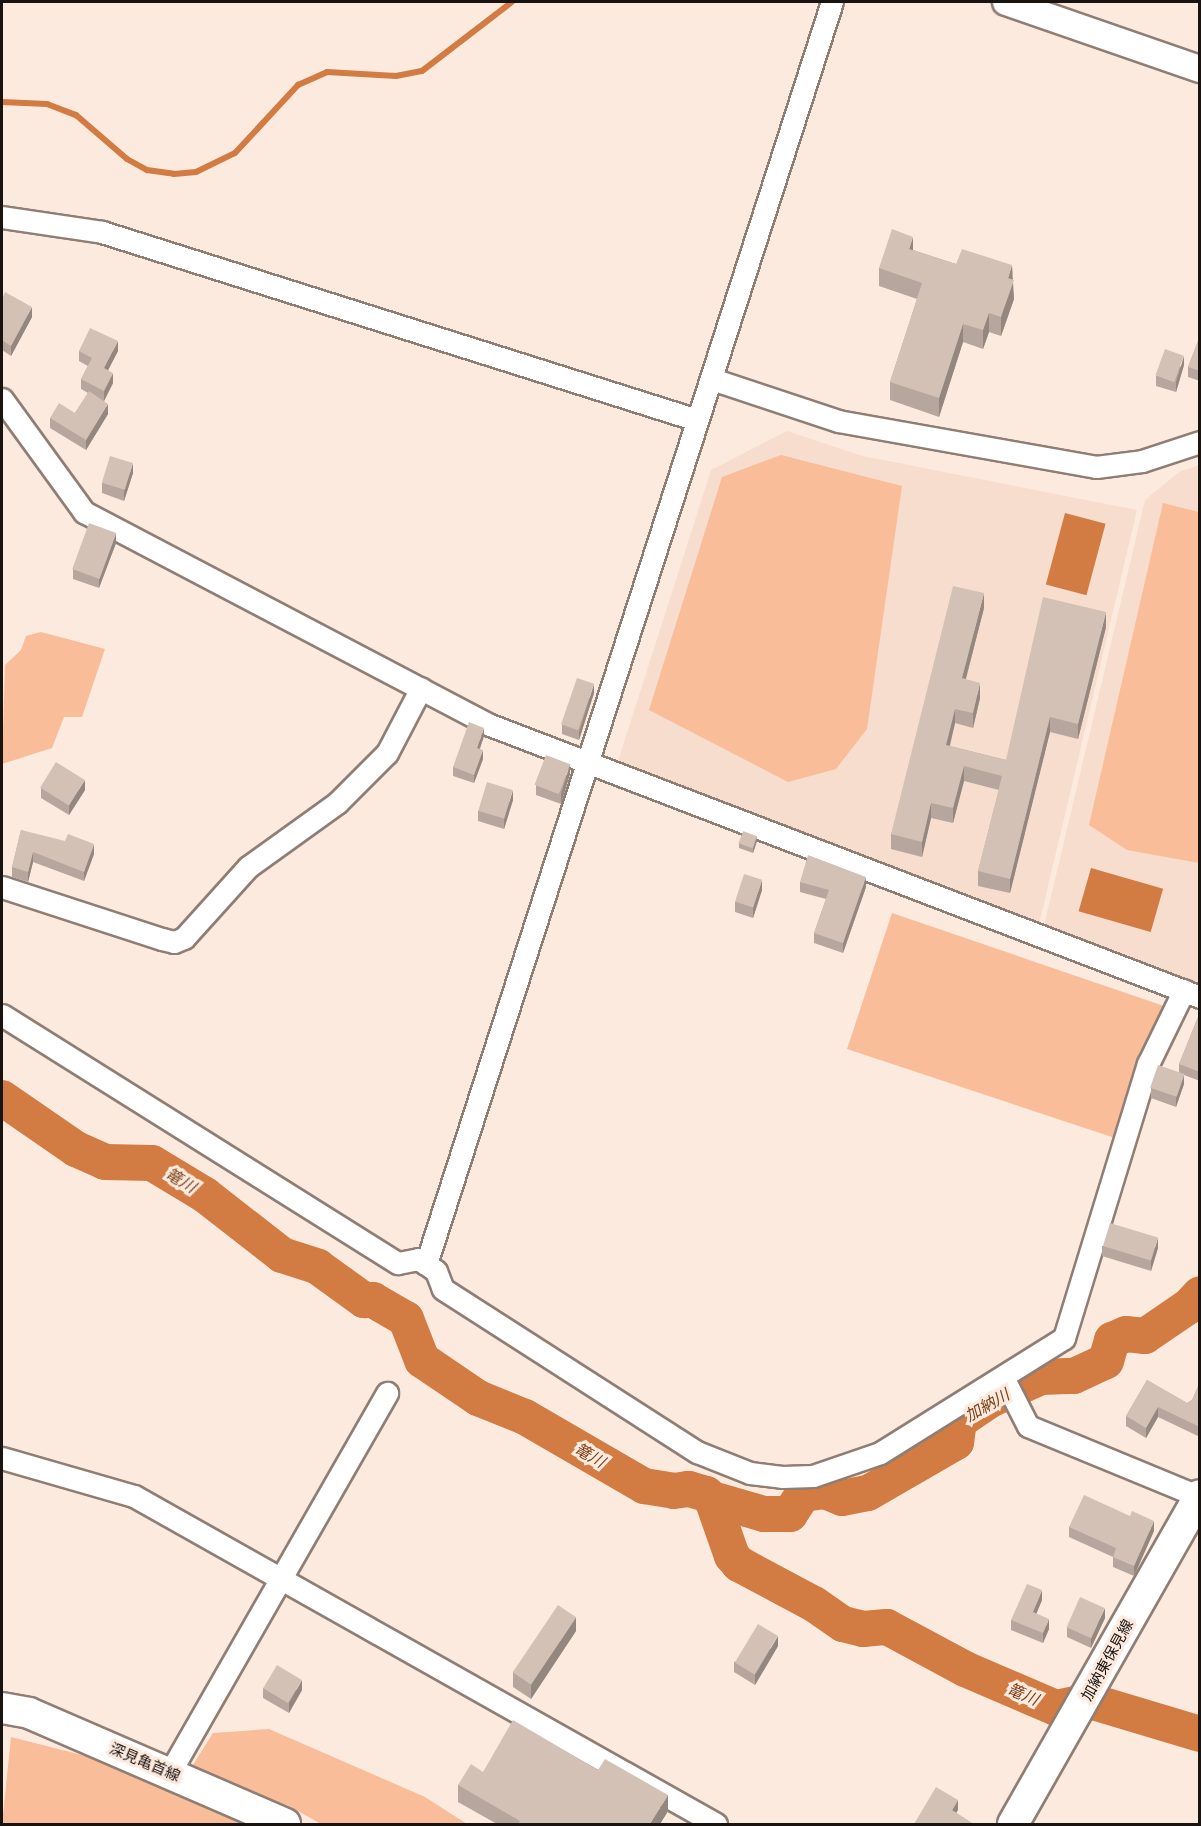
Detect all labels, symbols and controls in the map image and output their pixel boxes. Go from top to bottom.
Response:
water label: 篭川 [162,1164,200,1196]
water label: 加納川 [961,1385,1013,1425]
water label: 篭川 [571,1439,609,1471]
street label: 加納東保見線 [1077,1616,1137,1704]
water label: 篭川 [1005,1679,1041,1709]
street label: 深見亀首線 [107,1739,183,1785]

